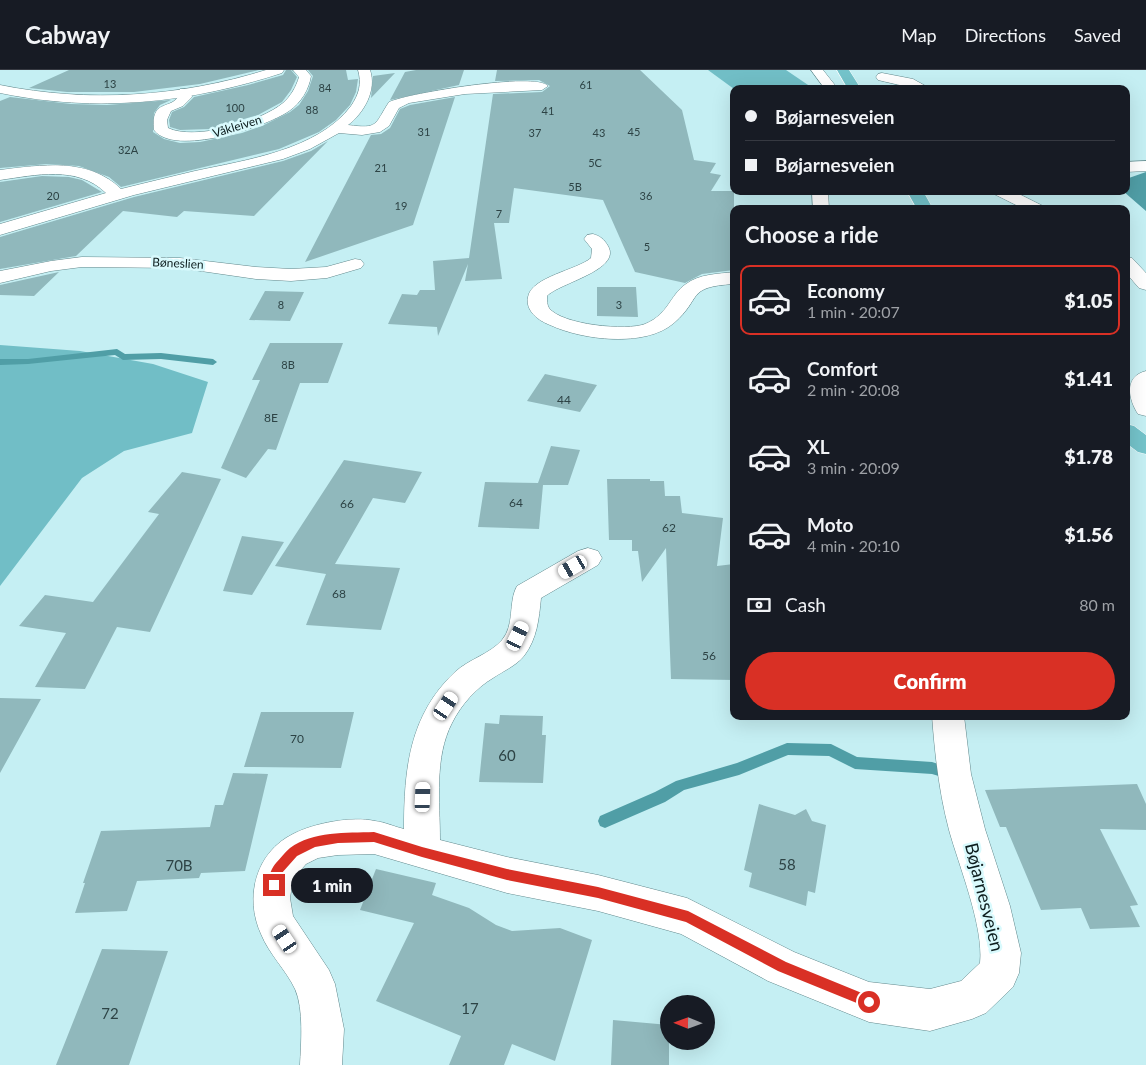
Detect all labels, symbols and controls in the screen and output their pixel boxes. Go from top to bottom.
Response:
text: Cabway [25,20,110,49]
text: Map [901,24,937,46]
text: Directions [965,24,1046,46]
text: Saved [1074,24,1121,46]
house number: 13 [104,77,116,90]
house number: 61 [580,78,592,91]
house number: 84 [319,81,332,94]
house number: 100 [225,101,245,114]
house number: 88 [306,103,318,116]
house number: 41 [542,104,554,117]
text: Bøjarnesveien [775,105,894,128]
street label: Våkleiven [211,111,263,141]
house number: 31 [418,125,430,138]
house number: 45 [628,125,640,138]
house number: 37 [529,126,541,139]
house number: 43 [593,126,605,139]
house number: 32A [118,143,139,156]
text: Bøjarnesveien [775,153,894,176]
house number: 5C [588,156,603,169]
house number: 21 [375,161,387,174]
house number: 5B [568,180,582,193]
house number: 20 [47,189,60,202]
house number: 36 [640,189,652,202]
house number: 19 [395,199,407,212]
house number: 7 [496,207,502,220]
text: Choose a ride [745,221,879,248]
house number: 5 [644,240,650,253]
street label: Bøneslien [152,254,204,272]
icon: car [747,278,792,323]
text: Economy [807,279,885,302]
text: $1.05 [1064,289,1113,312]
house number: 8 [278,298,284,311]
house number: 3 [616,298,622,311]
text: 1 min · 20:07 [807,302,900,321]
icon: car [747,356,792,401]
text: Comfort [807,357,878,380]
house number: 8B [281,358,295,371]
text: $1.41 [1064,367,1113,390]
text: 2 min · 20:08 [807,380,900,399]
house number: 44 [557,392,571,407]
house number: 8E [264,410,278,425]
icon: car [747,434,792,479]
text: XL [807,435,830,458]
text: $1.78 [1064,445,1113,468]
text: 3 min · 20:09 [807,458,900,477]
house number: 64 [509,495,523,510]
house number: 66 [340,496,354,511]
icon: car [747,512,792,557]
text: Moto [807,513,853,536]
house number: 62 [662,520,676,535]
text: $1.56 [1064,523,1113,546]
text: 4 min · 20:10 [807,536,900,555]
car [556,553,589,581]
house number: 68 [332,586,346,601]
icon: cash [745,591,773,619]
text: Cash [785,593,826,616]
text: 80 m [1079,595,1115,614]
car [504,619,531,653]
house number: 56 [702,648,716,663]
button: Confirm [745,652,1115,710]
car [431,689,460,723]
house number: 70 [290,731,304,746]
house number: 60 [498,746,516,764]
car [414,782,431,812]
street label: Bøjarnesveien [961,840,1009,954]
house number: 58 [778,855,796,873]
house number: 70B [165,856,193,874]
callout: 1 min [292,868,374,902]
route end [263,874,285,896]
text: 1 min [312,876,352,895]
car [270,922,299,956]
route start [858,991,880,1013]
north arrow [660,995,715,1050]
map controls [660,995,715,1050]
house number: 17 [461,999,479,1017]
house number: 72 [101,1004,119,1022]

